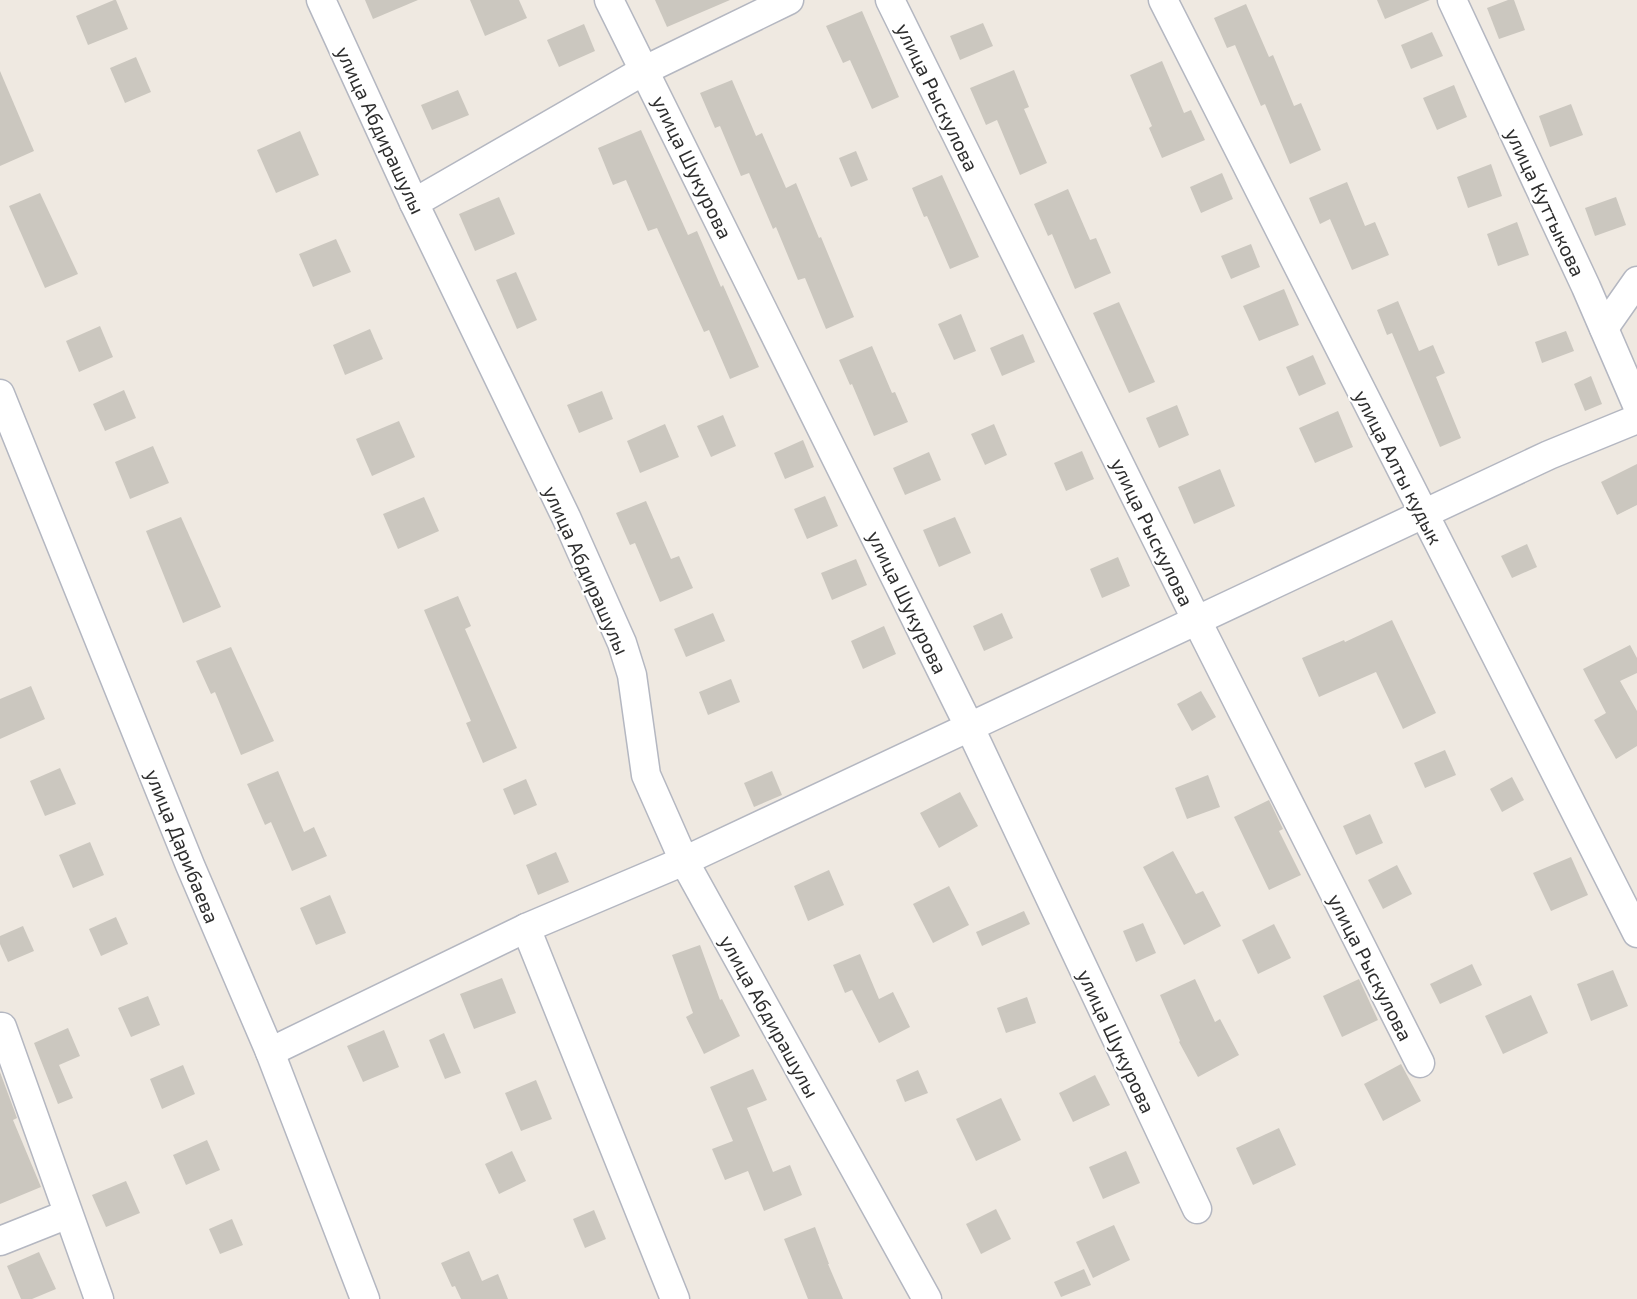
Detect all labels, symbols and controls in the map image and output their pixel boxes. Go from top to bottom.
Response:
street label: улица Рыскулова [891,19,984,175]
street label: улица Абдирашулы [331,42,430,218]
street label: улица Шукурова [647,92,738,243]
street label: улица Куттыкова [1500,124,1591,280]
street label: улица Алты кудык [1349,386,1448,549]
street label: улица Рыскулова [1106,454,1199,610]
street label: улица Абдирашулы [538,482,635,658]
street label: улица Шукурова [862,527,953,678]
street label: улица Дарибаева [140,765,225,927]
street label: улица Рыскулова [1323,889,1418,1045]
street label: улица Абдирашулы [714,931,825,1102]
street label: улица Шукурова [1072,965,1161,1117]

